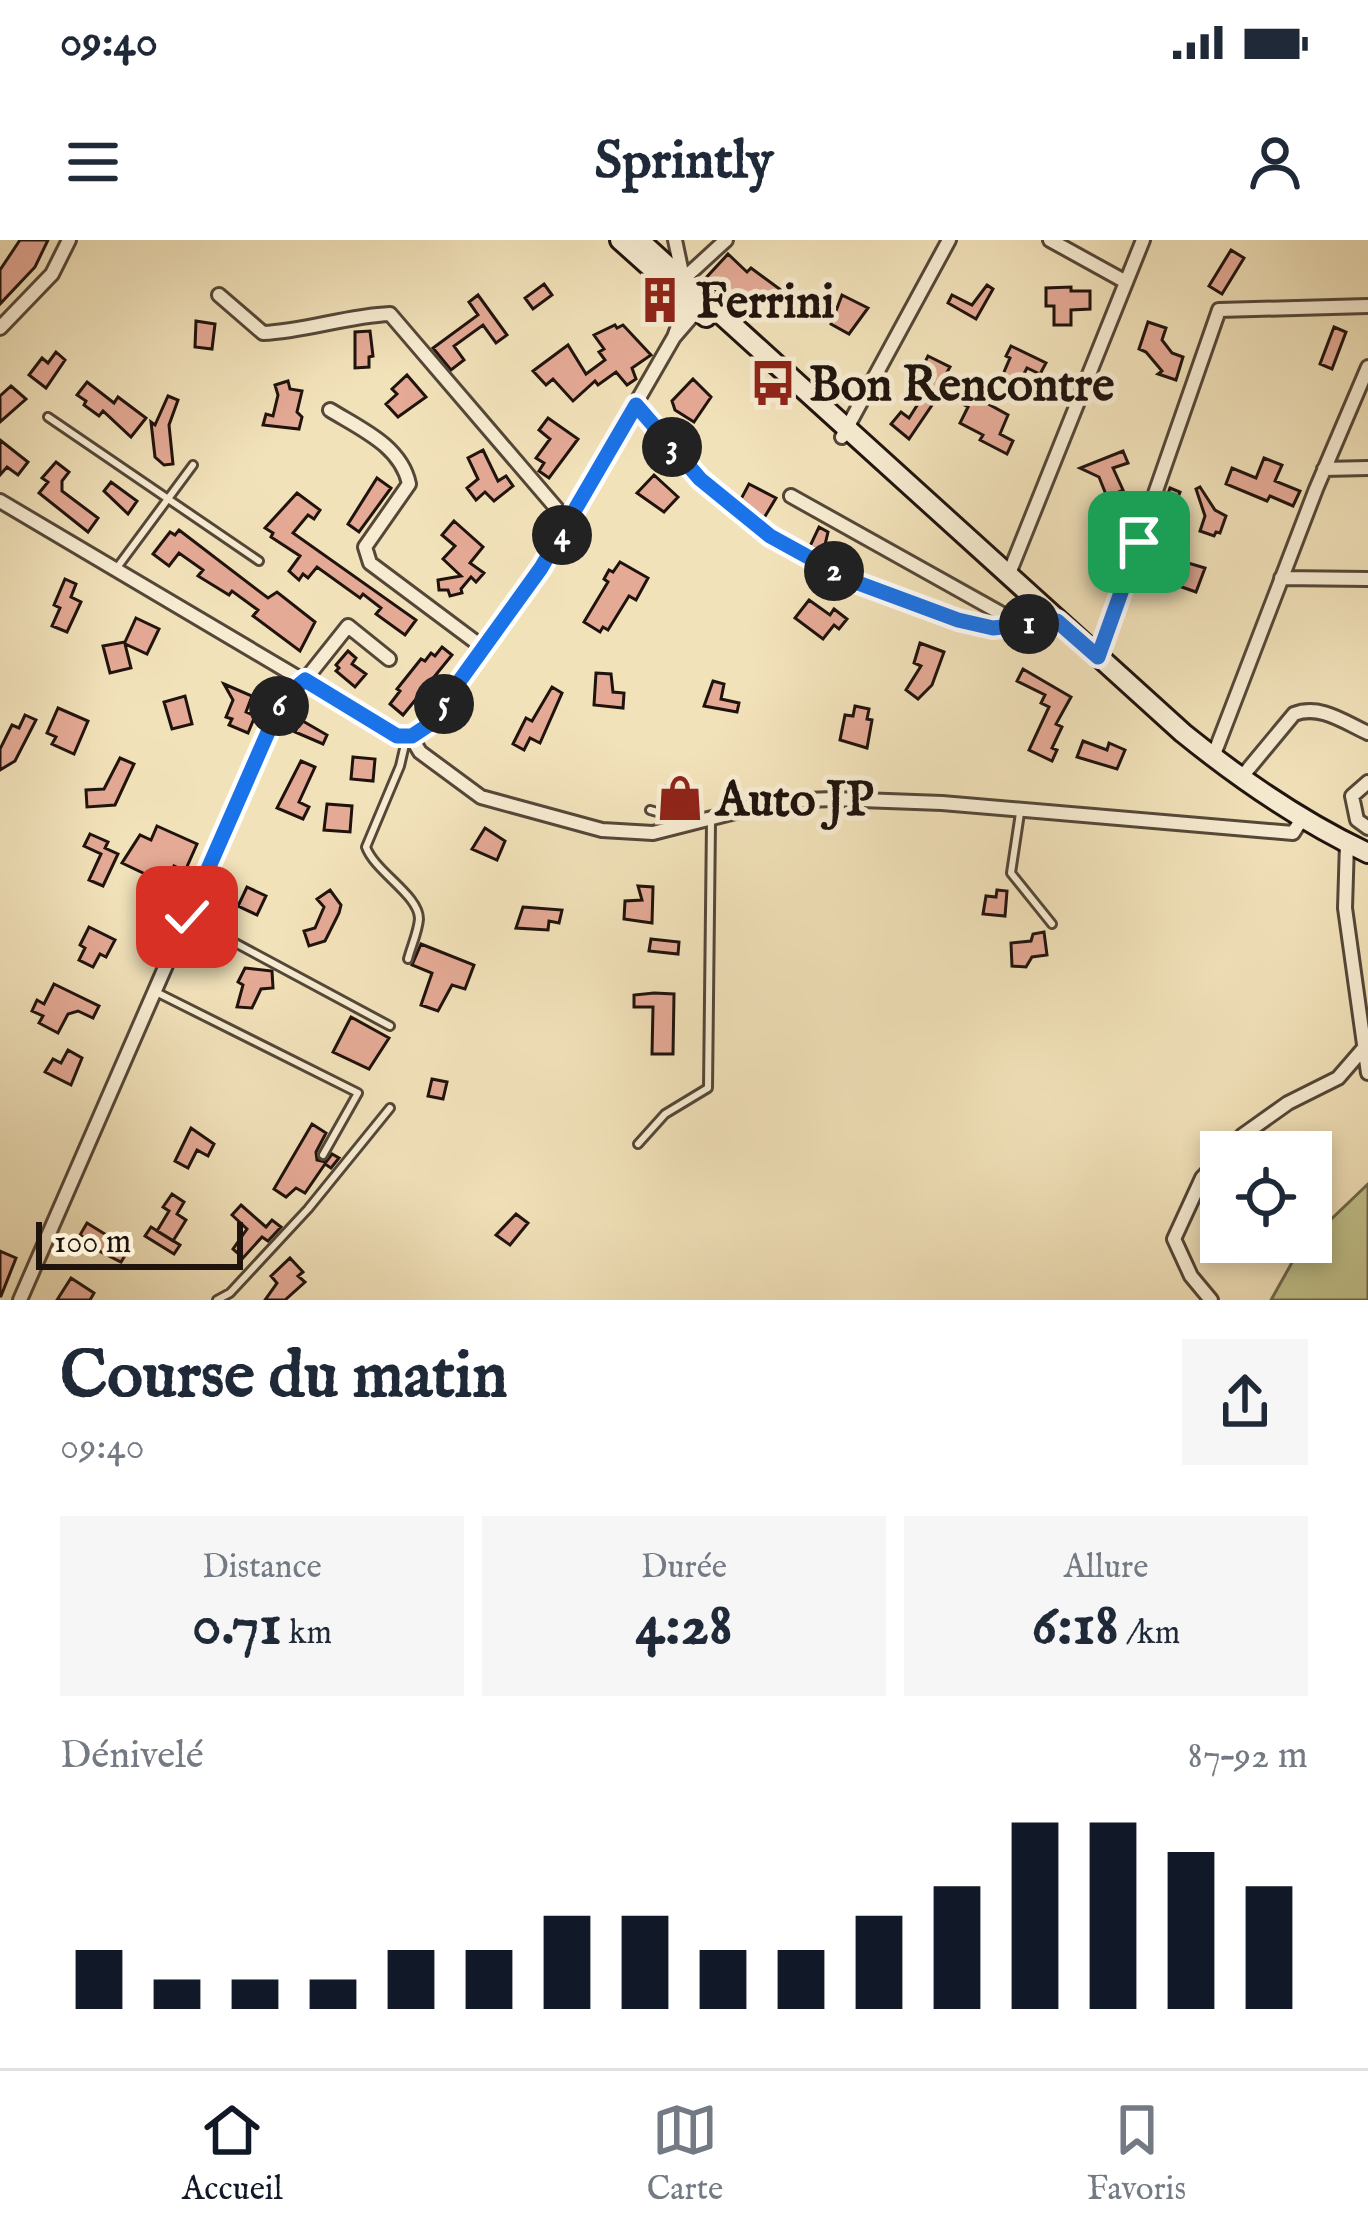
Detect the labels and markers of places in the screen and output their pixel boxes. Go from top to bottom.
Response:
place label: Ferrini [696,274,835,334]
building icon: Ferrini [635,275,685,325]
place label: Bon Rencontre [809,357,1114,417]
bus stop icon: Bon Rencontre [748,358,798,408]
pin: 3 [642,417,702,477]
pin [1088,491,1190,593]
pin: 4 [532,505,592,565]
pin: 2 [804,541,864,601]
pin: 1 [999,594,1059,654]
pin: 5 [414,674,474,734]
pin: 6 [249,676,309,736]
place label: Auto JP [714,772,874,832]
shop icon: Auto JP [655,773,705,823]
pin [136,866,238,968]

